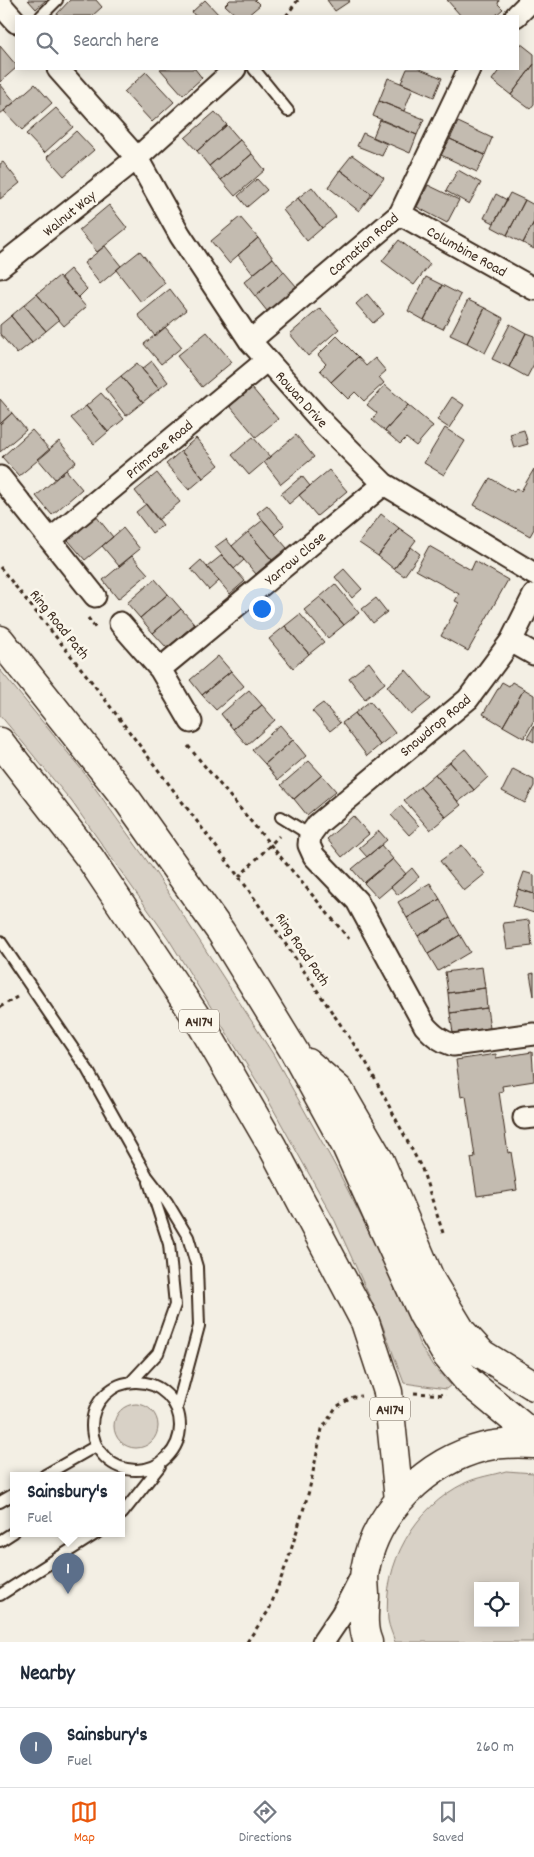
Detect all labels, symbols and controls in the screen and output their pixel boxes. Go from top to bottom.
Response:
search box [15,15,519,70]
icon: search [33,29,61,57]
text: Search here [73,29,159,56]
street label: Walnut Way [39,186,102,243]
street label: Carnation Road [324,209,404,282]
street label: Columbine Road [422,222,510,284]
street label: Rowan Drive [269,367,332,434]
street label: Primrose Road [122,416,199,485]
street label: Yarrow Close [261,527,332,592]
street label: Ring Road Path [23,585,94,665]
your location [249,596,275,622]
street label: Snowdrop Road [396,690,477,763]
street label: Ring Road Path [269,909,334,991]
road number: A4174 [179,1009,219,1032]
road number: A4174 [370,1398,410,1420]
popup [10,1472,125,1537]
text: Sainsbury's [27,1480,108,1507]
text: Fuel [27,1507,52,1530]
pin: 1 [52,1553,84,1594]
map controls [474,1582,519,1627]
button: locate [474,1582,519,1627]
text: Nearby [20,1660,75,1690]
text: Sainsbury's [67,1723,147,1750]
text: 1 [34,1736,38,1759]
text: 260 m [476,1736,514,1759]
text: Fuel [67,1750,92,1773]
tab: Map [70,1798,98,1848]
tab: Directions [239,1798,292,1848]
tab: Saved [432,1798,464,1848]

